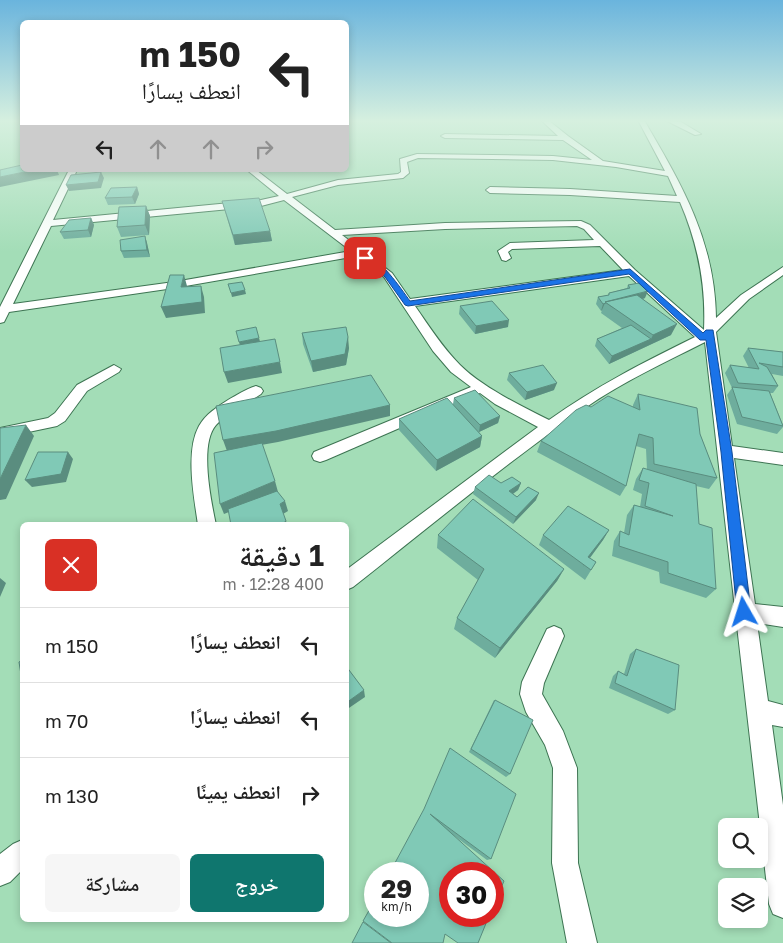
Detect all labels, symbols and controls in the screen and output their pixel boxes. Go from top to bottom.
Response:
text: 150 m [139,33,241,75]
icon: left [259,40,324,105]
text: انعطف يسارًا [142,77,241,104]
icon: left [91,135,119,163]
icon: ahead [144,135,172,163]
icon: ahead [197,135,225,163]
icon: right [250,135,278,163]
pin [344,237,386,279]
icon: arrive [351,244,379,272]
text: 1 دقيقة [239,537,324,573]
button: close [45,539,97,591]
text: 400 m · 12:28 [223,574,324,594]
position arrow [717,585,769,637]
text: انعطف يسارًا [190,630,281,653]
icon: left [296,631,324,659]
text: 150 m [45,634,99,657]
text: انعطف يسارًا [190,705,281,728]
icon: left [296,706,324,734]
text: 70 m [45,709,88,732]
text: انعطف يمينًا [196,780,281,803]
icon: right [296,781,324,809]
text: 130 m [45,784,99,807]
map controls [718,818,768,928]
button: search [718,818,768,868]
button: مشاركة [45,854,180,912]
button: خروج [190,854,324,912]
speed limit sign: 30 [439,862,504,927]
text: 29 [381,873,412,904]
button: layers [718,878,768,928]
text: km/h [381,899,412,914]

